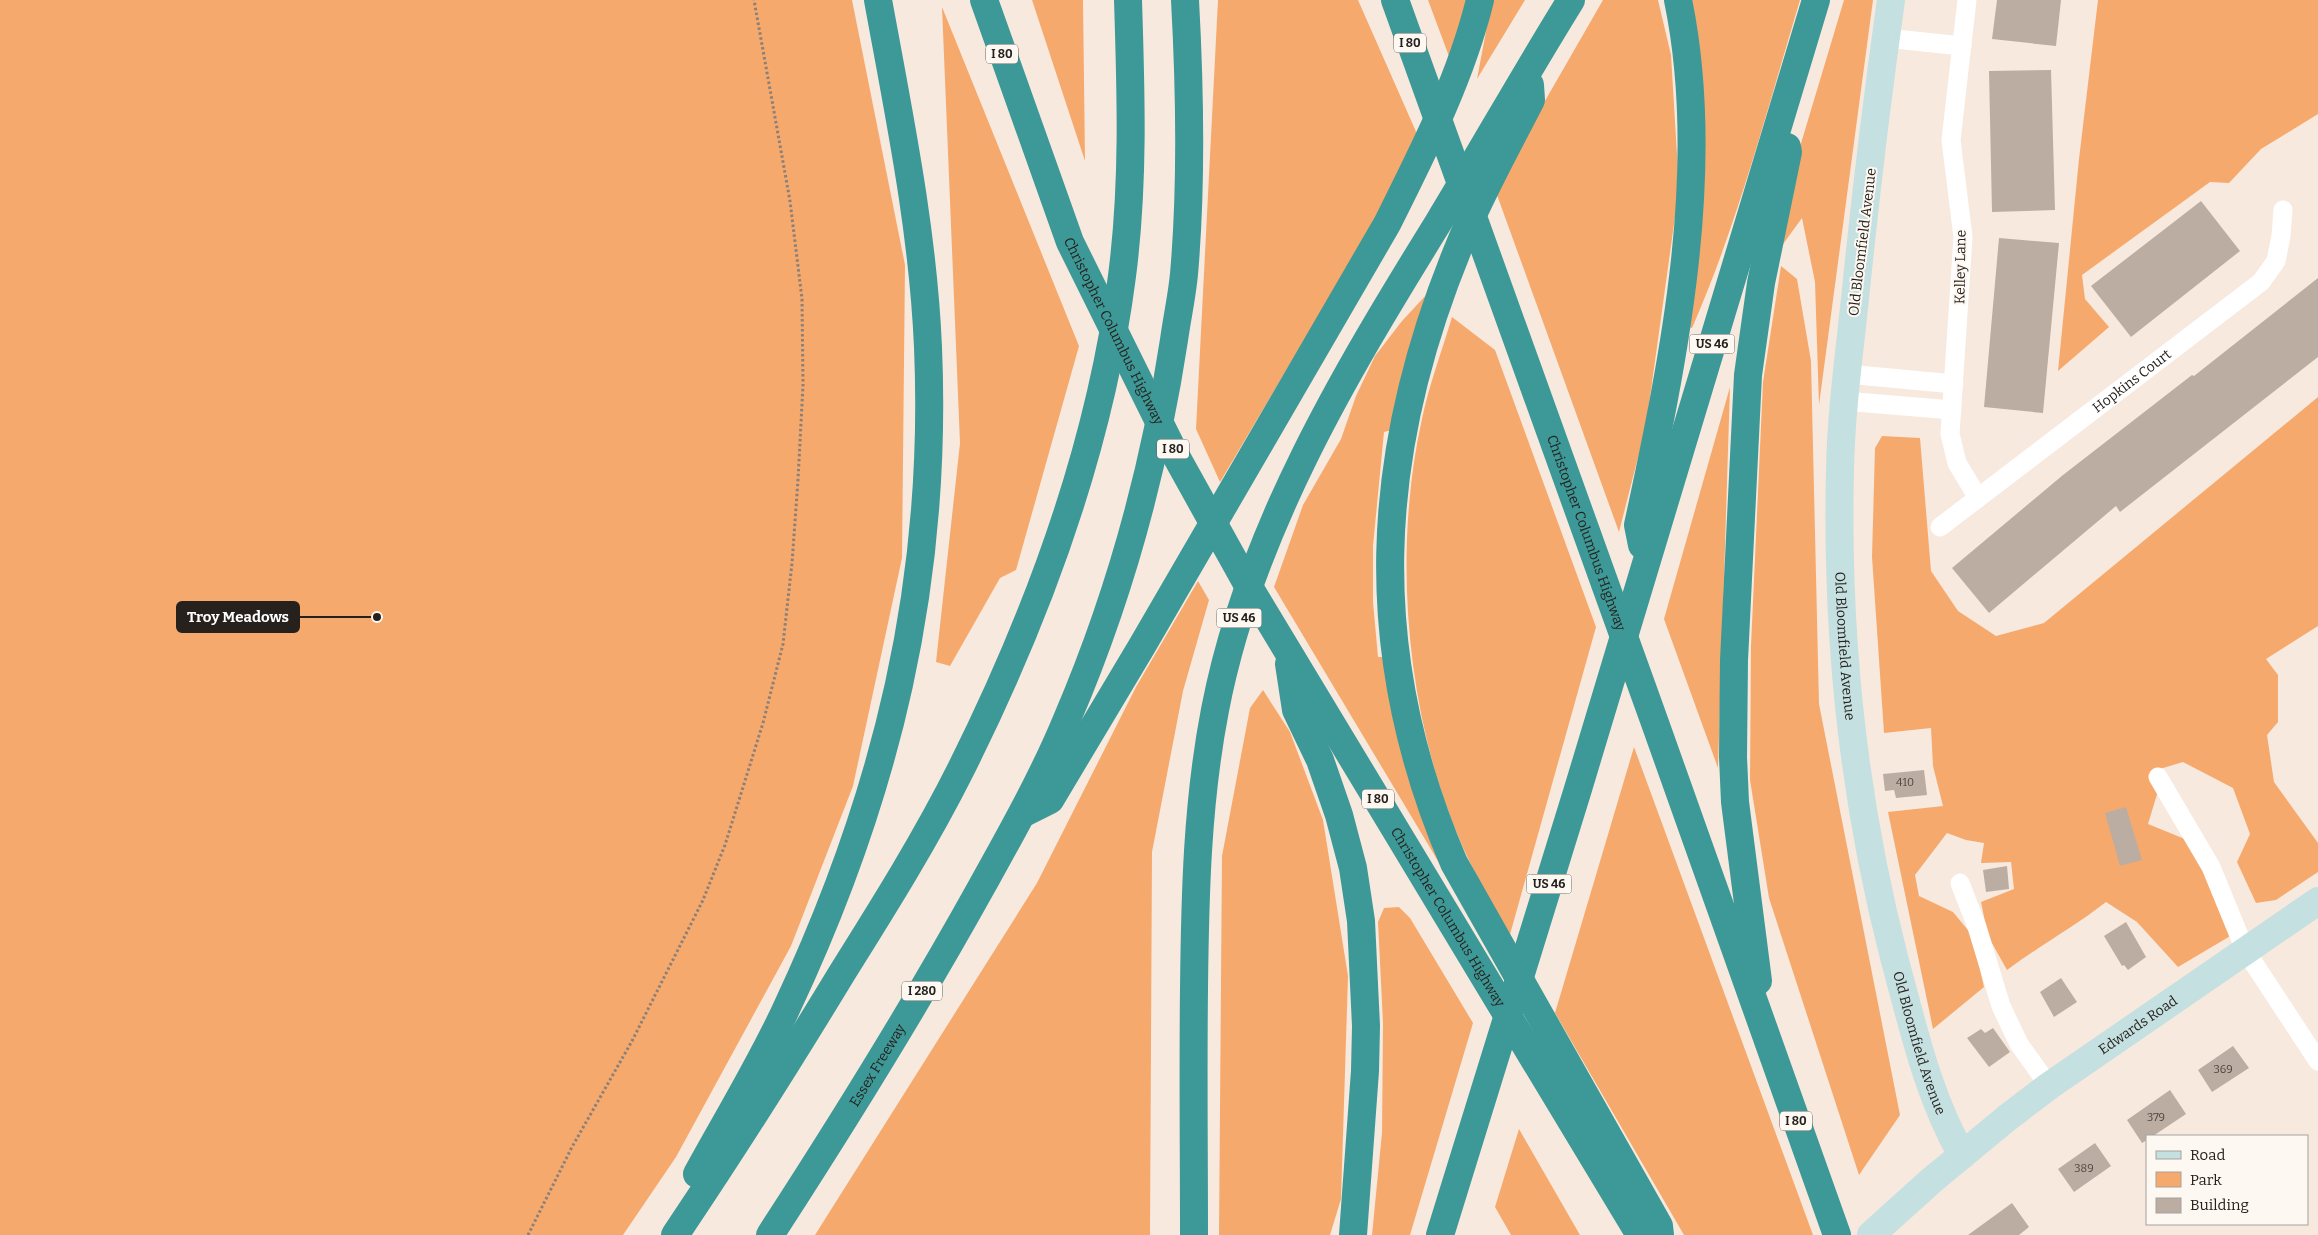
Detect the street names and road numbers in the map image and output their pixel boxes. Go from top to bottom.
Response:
road number: I 80 [1394,34,1426,52]
road number: I 80 [986,44,1018,64]
street label: Old Bloomfield Avenue [1845,167,1880,317]
street label: Kelley Lane [1951,230,1970,304]
street label: Christopher Columbus Highway [1060,235,1167,428]
road number: US 46 [1690,334,1734,354]
street label: Hopkins Court [2089,346,2175,417]
street label: Christopher Columbus Highway [1543,432,1629,634]
road number: I 80 [1157,439,1189,458]
street label: Old Bloomfield Avenue [1831,571,1859,721]
road number: US 46 [1216,608,1262,628]
road number: I 80 [1362,790,1394,809]
street label: Christopher Columbus Highway [1387,824,1509,1011]
road number: US 46 [1526,874,1572,894]
street label: Old Bloomfield Avenue [1889,969,1949,1117]
road number: I 280 [902,981,942,1000]
street label: Edwards Road [2095,992,2181,1058]
street label: Essex Freeway [846,1020,910,1110]
road number: I 80 [1780,1112,1812,1130]

